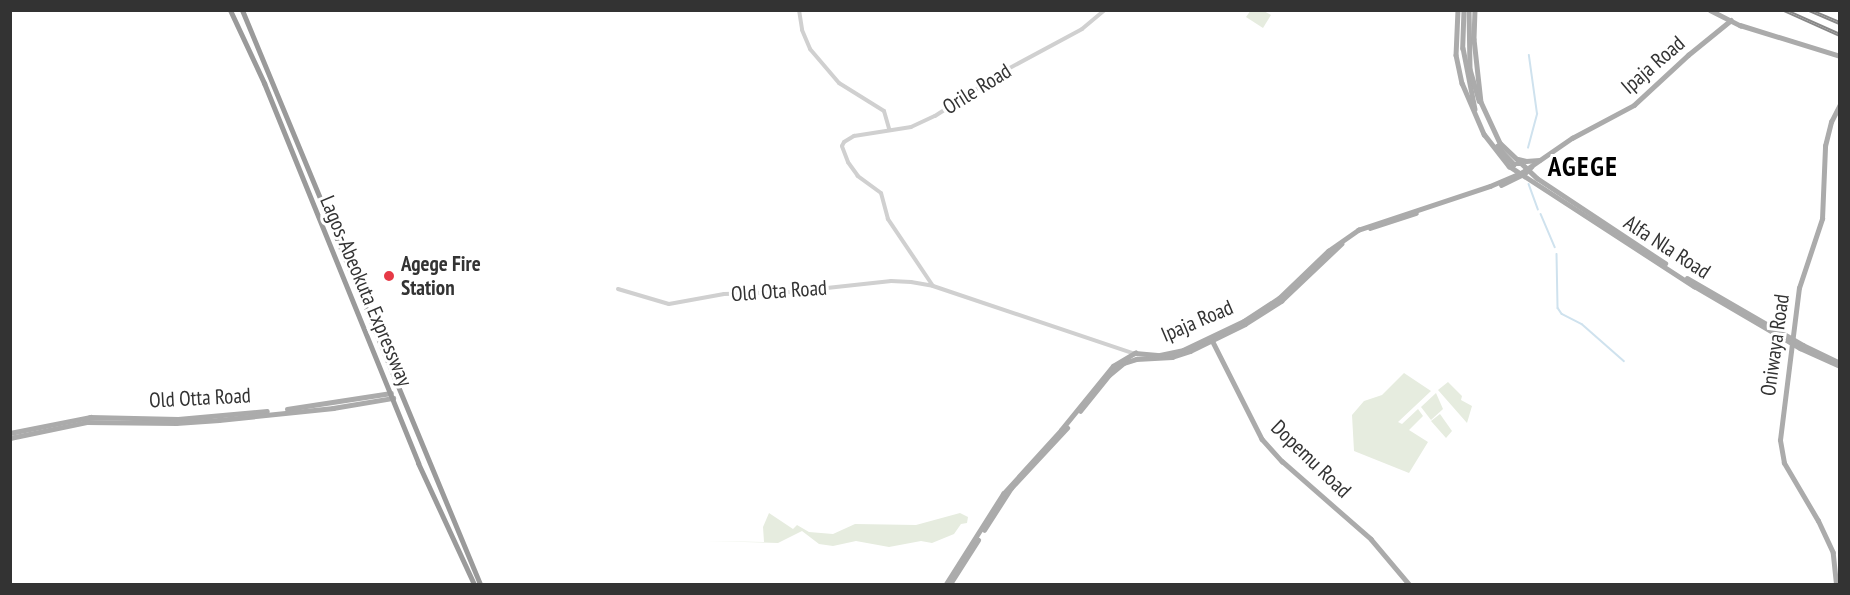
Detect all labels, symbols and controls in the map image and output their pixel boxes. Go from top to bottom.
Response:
street label: Ipaja Road [1616,31,1690,99]
street label: Orile Road [938,58,1016,120]
district label: AGEGE [1548,151,1618,183]
street label: Lagos-Abeokuta Expressway [314,192,418,390]
street label: Alfa Nla Road [1619,210,1715,284]
place label: Agege Fire Station [401,251,481,301]
marker: Agege Fire Station [382,269,396,283]
street label: Old Ota Road [730,275,828,307]
street label: Oniwaya Road [1755,292,1795,398]
street label: Ipaja Road [1157,295,1237,347]
street label: Old Otta Road [149,383,251,413]
street label: Dopemu Road [1266,415,1356,503]

